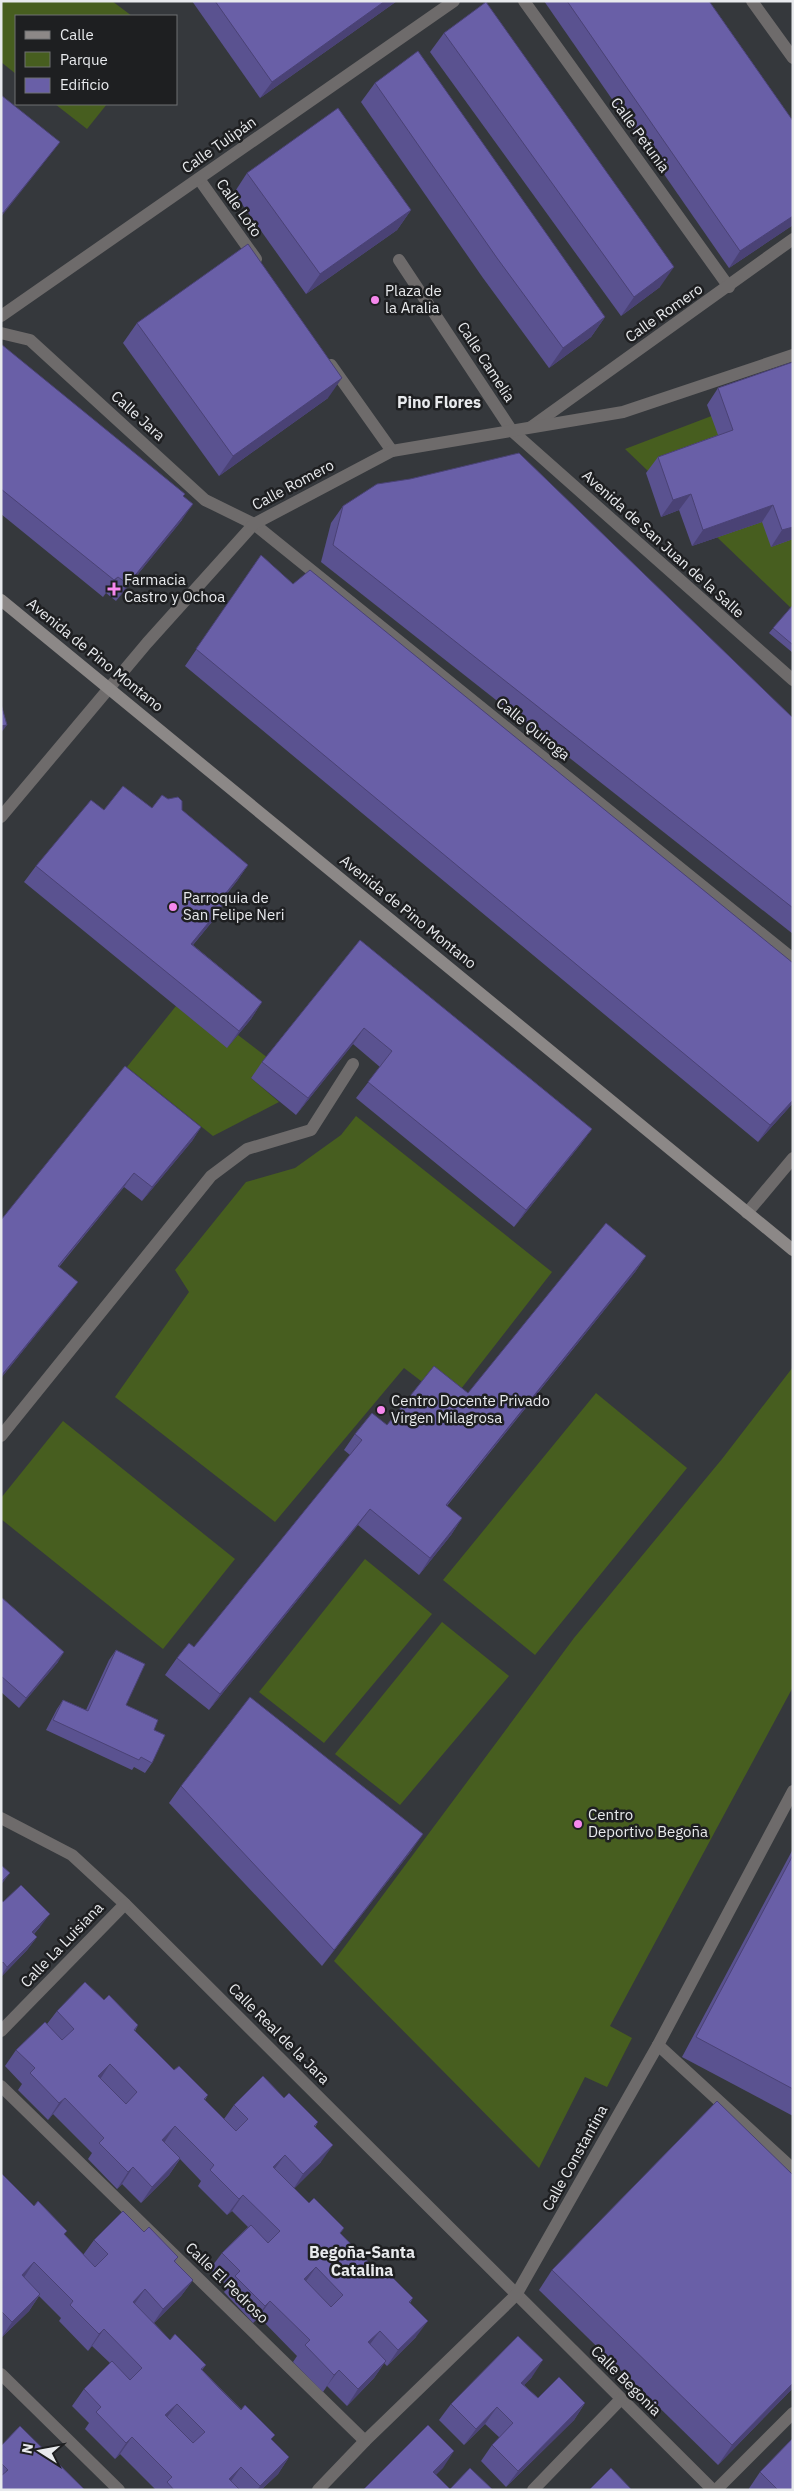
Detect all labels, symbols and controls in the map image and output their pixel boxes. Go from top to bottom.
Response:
legend [15,15,178,105]
text: Calle [60,25,94,44]
text: Parque [60,50,108,69]
text: Edificio [60,75,109,94]
street label: Calle Petunia [607,93,674,176]
street label: Calle Tulipán [178,112,260,177]
street label: Calle Loto [213,175,266,240]
street label: Calle Romero [621,279,706,346]
place label: Plaza de la Aralia [385,281,442,317]
marker: Plaza de la Aralia [369,294,381,306]
street label: Calle Camelia [453,318,519,405]
street label: Calle Jara [107,386,169,445]
district label: Pino Flores [397,392,481,412]
street label: Calle Romero [249,455,337,514]
street label: Avenida de San Juan de la Salle [578,466,748,622]
place label: Farmacia Castro y Ochoa [124,570,225,606]
marker: Farmacia Castro y Ochoa [108,583,120,595]
street label: Avenida de Pino Montano [23,594,168,716]
street label: Calle Quiroga [492,693,574,764]
street label: Avenida de Pino Montano [336,851,481,973]
place label: Parroquia de San Felipe Neri [183,888,284,924]
marker: Parroquia de San Felipe Neri [167,901,179,913]
place label: Centro Docente Privado Virgen Milagrosa [391,1391,550,1427]
marker: Centro Docente Privado Virgen Milagrosa [375,1404,387,1416]
place label: Centro Deportivo Begoña [588,1805,708,1841]
marker: Centro Deportivo Begoña [572,1818,584,1830]
street label: Calle La Luisiana [16,1898,107,1991]
street label: Calle Real de la Jara [225,1979,334,2088]
street label: Calle Constantina [538,2102,611,2214]
street label: Calle El Pedroso [182,2238,273,2327]
district label: Begoña-Santa Catalina [309,2242,415,2280]
street label: Calle Begonia [587,2341,666,2420]
north arrow [15,2426,65,2476]
text: N [17,2442,37,2455]

